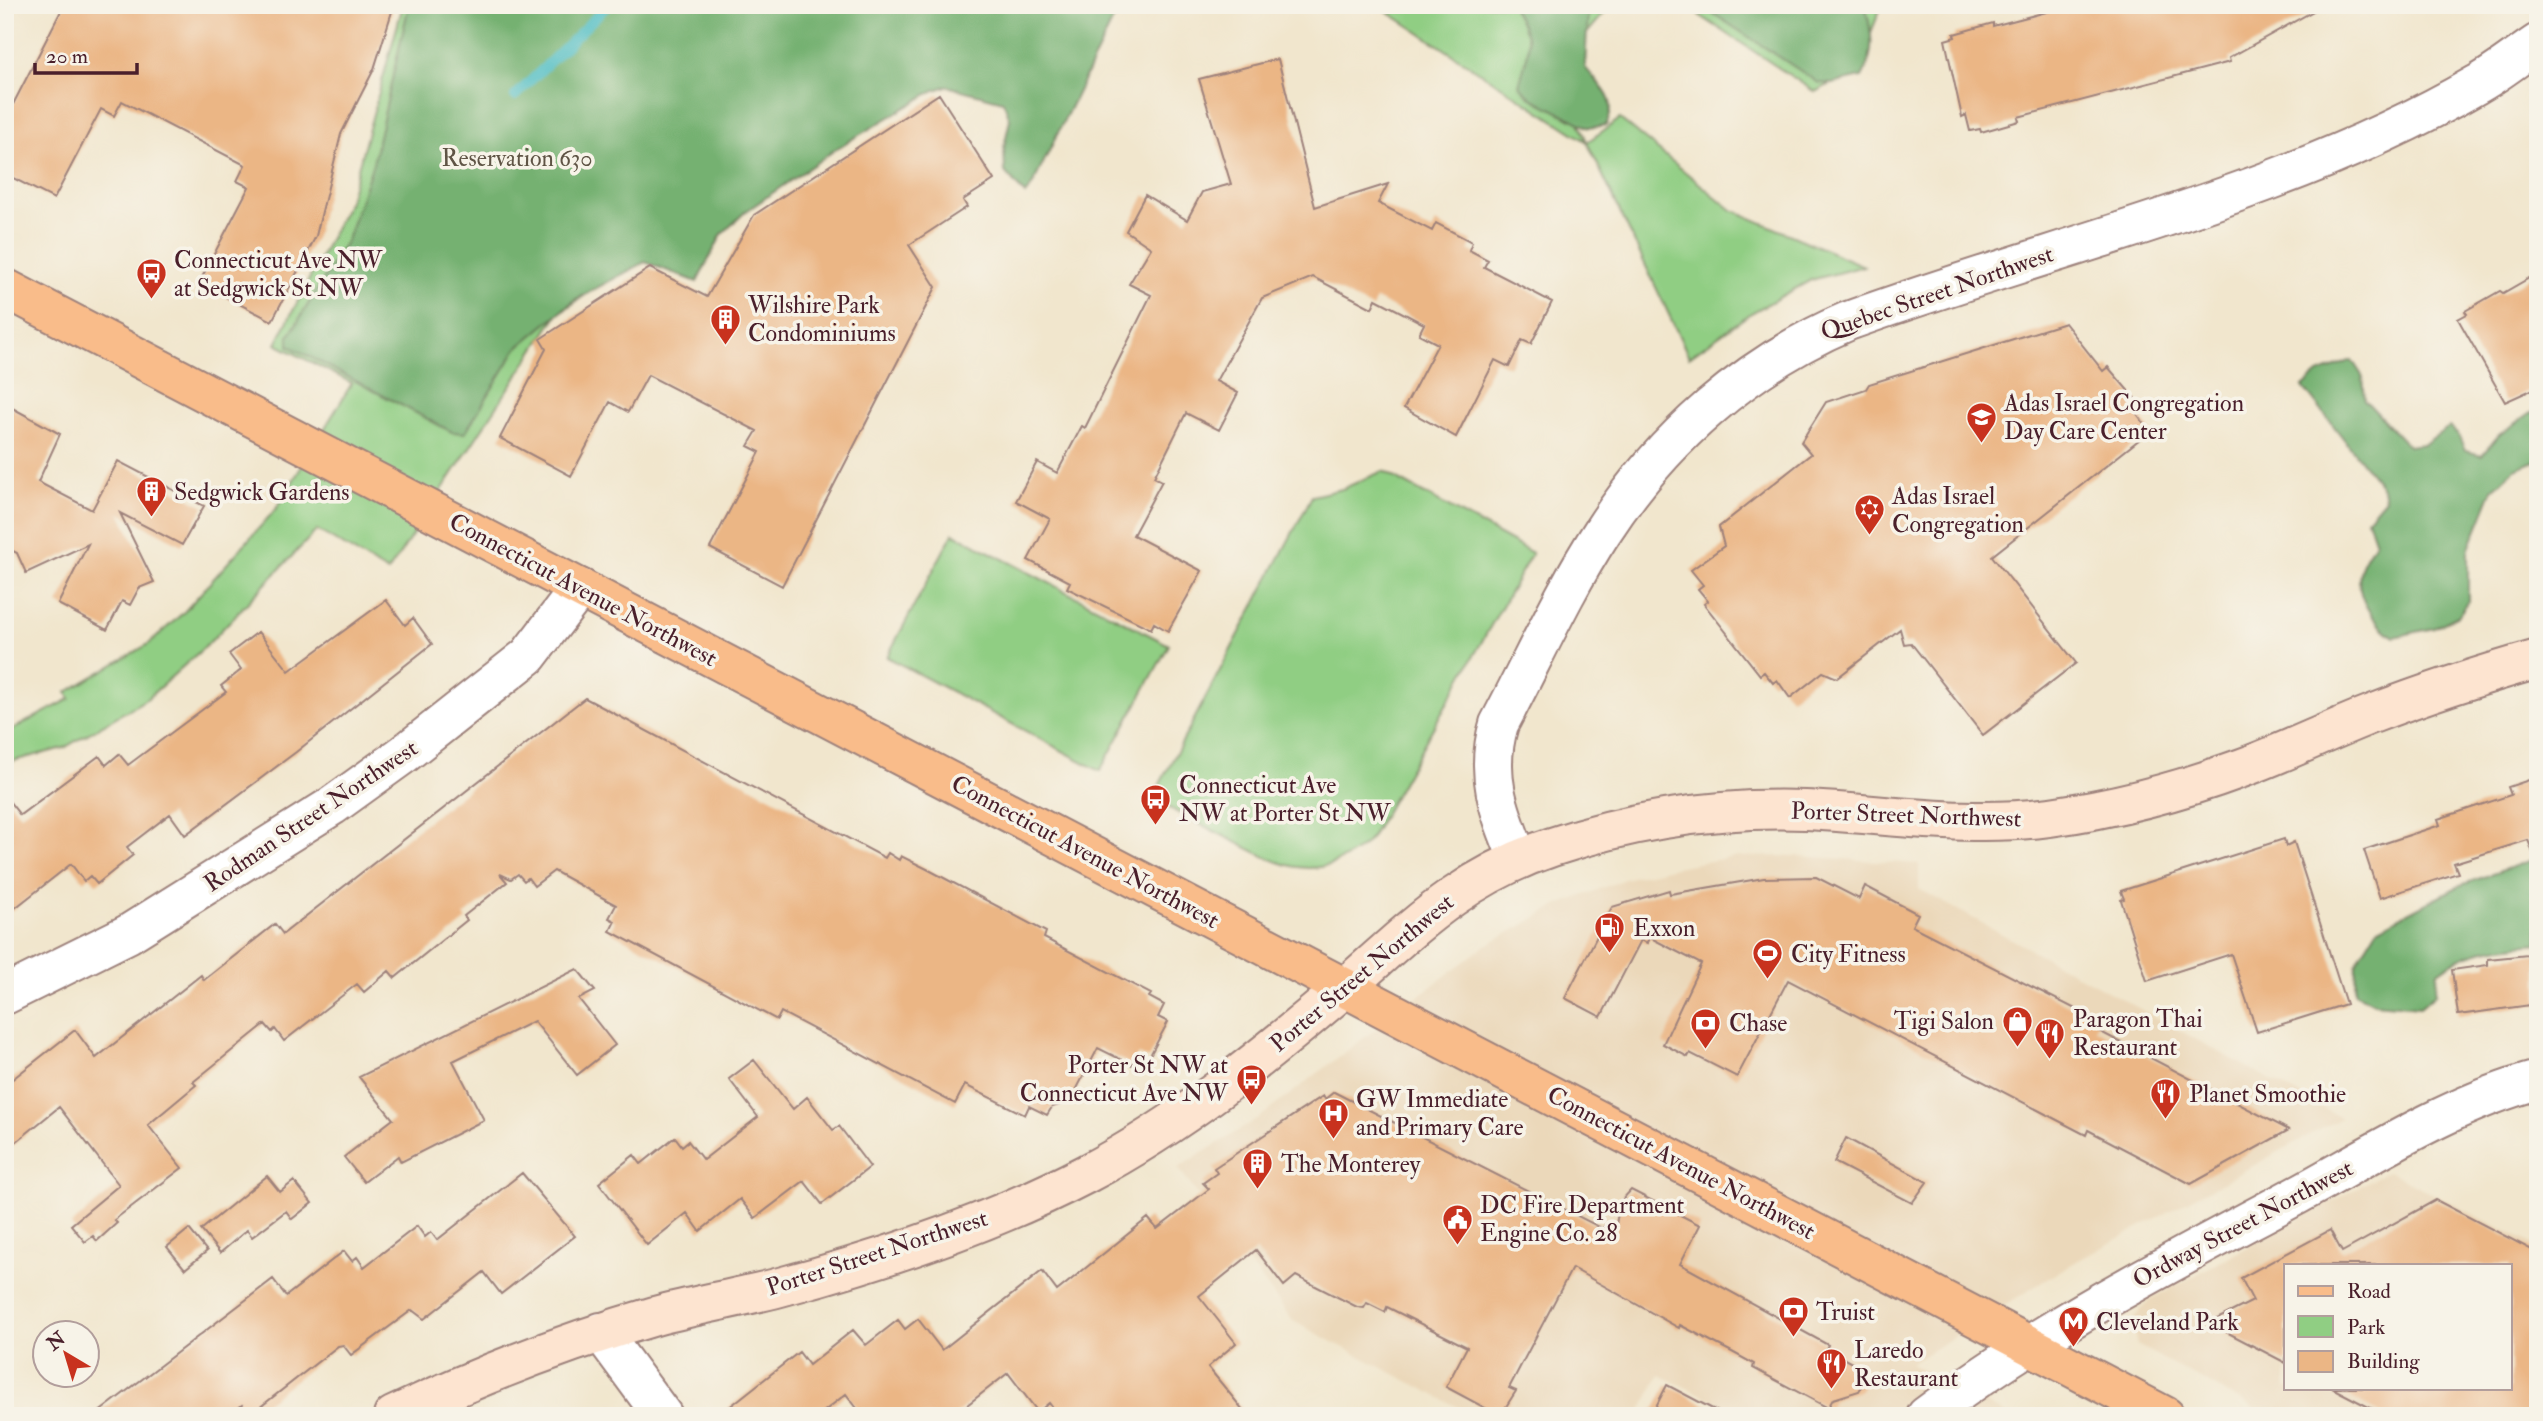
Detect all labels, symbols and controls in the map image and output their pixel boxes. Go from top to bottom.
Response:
scale bar [35,32,136,76]
text: 20 m [46,43,88,70]
park label: Reservation 630 [441,143,593,174]
street label: Quebec Street Northwest [1816,239,2058,347]
place label: Connecticut Ave NW at Sedgwick St NW [174,245,384,304]
bus stop icon: Connecticut Ave NW at Sedgwick St NW [134,257,168,301]
place label: Wilshire Park Condominiums [747,290,896,349]
building icon: Wilshire Park Condominiums [708,302,742,346]
place label: Adas Israel Congregation Day Care Center [2003,388,2244,447]
school or university icon: Adas Israel Congregation Day Care Center [1964,400,1998,444]
building icon: Sedgwick Gardens [134,475,168,519]
place label: Sedgwick Gardens [174,477,350,508]
place label: Adas Israel Congregation [1891,481,2024,540]
synagogue icon: Adas Israel Congregation [1852,493,1886,537]
street label: Connecticut Avenue Northwest [444,506,723,674]
street label: Rodman Street Northwest [198,733,424,899]
street label: Connecticut Avenue Northwest [946,768,1225,936]
place label: Connecticut Ave NW at Porter St NW [1179,770,1392,829]
bus stop icon: Connecticut Ave NW at Porter St NW [1139,782,1173,826]
street label: Porter Street Northwest [1790,795,2022,835]
street label: Porter Street Northwest [1264,887,1461,1059]
fuel station icon: Exxon [1593,911,1627,955]
place label: Exxon [1633,913,1695,944]
sports icon: City Fitness [1751,937,1785,981]
place label: City Fitness [1791,939,1906,970]
shop icon: Tigi Salon [2000,1004,2034,1048]
place label: Paragon Thai Restaurant [2073,1004,2203,1063]
bank icon: Chase [1689,1006,1723,1050]
place label: Tigi Salon [1894,1006,1994,1037]
place label: Chase [1729,1008,1787,1039]
restaurant icon: Paragon Thai Restaurant [2033,1016,2067,1060]
place label: Porter St NW at Connecticut Ave NW [1020,1050,1230,1109]
bus stop icon: Porter St NW at Connecticut Ave NW [1234,1062,1268,1106]
restaurant icon: Planet Smoothie [2149,1077,2183,1121]
street label: Connecticut Avenue Northwest [1542,1079,1821,1247]
place label: Planet Smoothie [2189,1079,2346,1110]
place label: GW Immediate and Primary Care [1356,1084,1523,1143]
hospital icon: GW Immediate and Primary Care [1316,1096,1350,1140]
building icon: The Monterey [1241,1147,1275,1191]
place label: The Monterey [1281,1149,1421,1180]
street label: Ordway Street Northwest [2128,1153,2359,1295]
place label: DC Fire Department Engine Co. 28 [1480,1190,1684,1249]
public building icon: DC Fire Department Engine Co. 28 [1440,1202,1474,1246]
street label: Porter Street Northwest [762,1203,992,1303]
legend [2284,1264,2512,1390]
text: Road [2347,1278,2392,1305]
bank icon: Truist [1776,1295,1810,1339]
place label: Truist [1816,1297,1875,1328]
metro station icon: Cleveland Park [2056,1305,2090,1349]
place label: Cleveland Park [2096,1307,2239,1338]
text: Park [2347,1314,2385,1341]
north arrow [32,1320,102,1390]
text: N [41,1326,71,1357]
place label: Laredo Restaurant [1854,1335,1958,1394]
restaurant icon: Laredo Restaurant [1814,1347,1848,1391]
text: Building [2347,1348,2420,1375]

